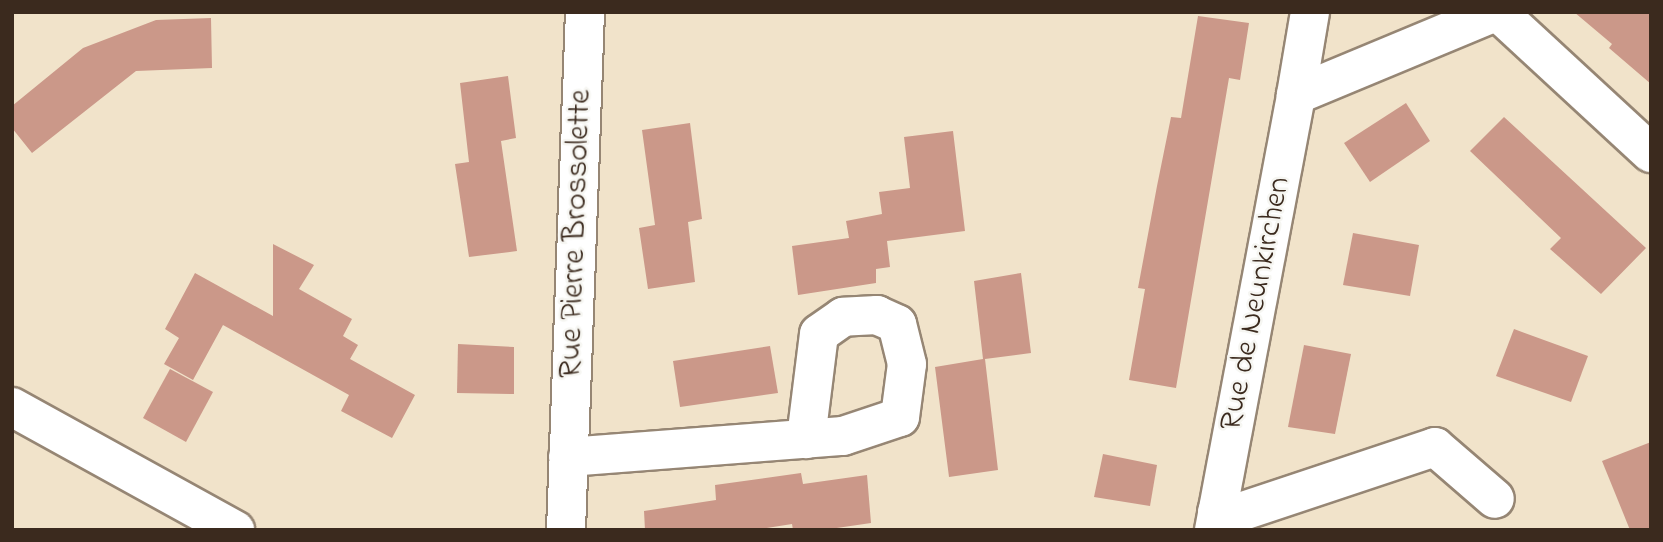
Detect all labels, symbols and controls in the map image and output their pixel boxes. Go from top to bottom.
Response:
street label: Rue Pierre Brossolette [553,89,601,379]
street label: Rue de Neunkirchen [1214,174,1300,434]

